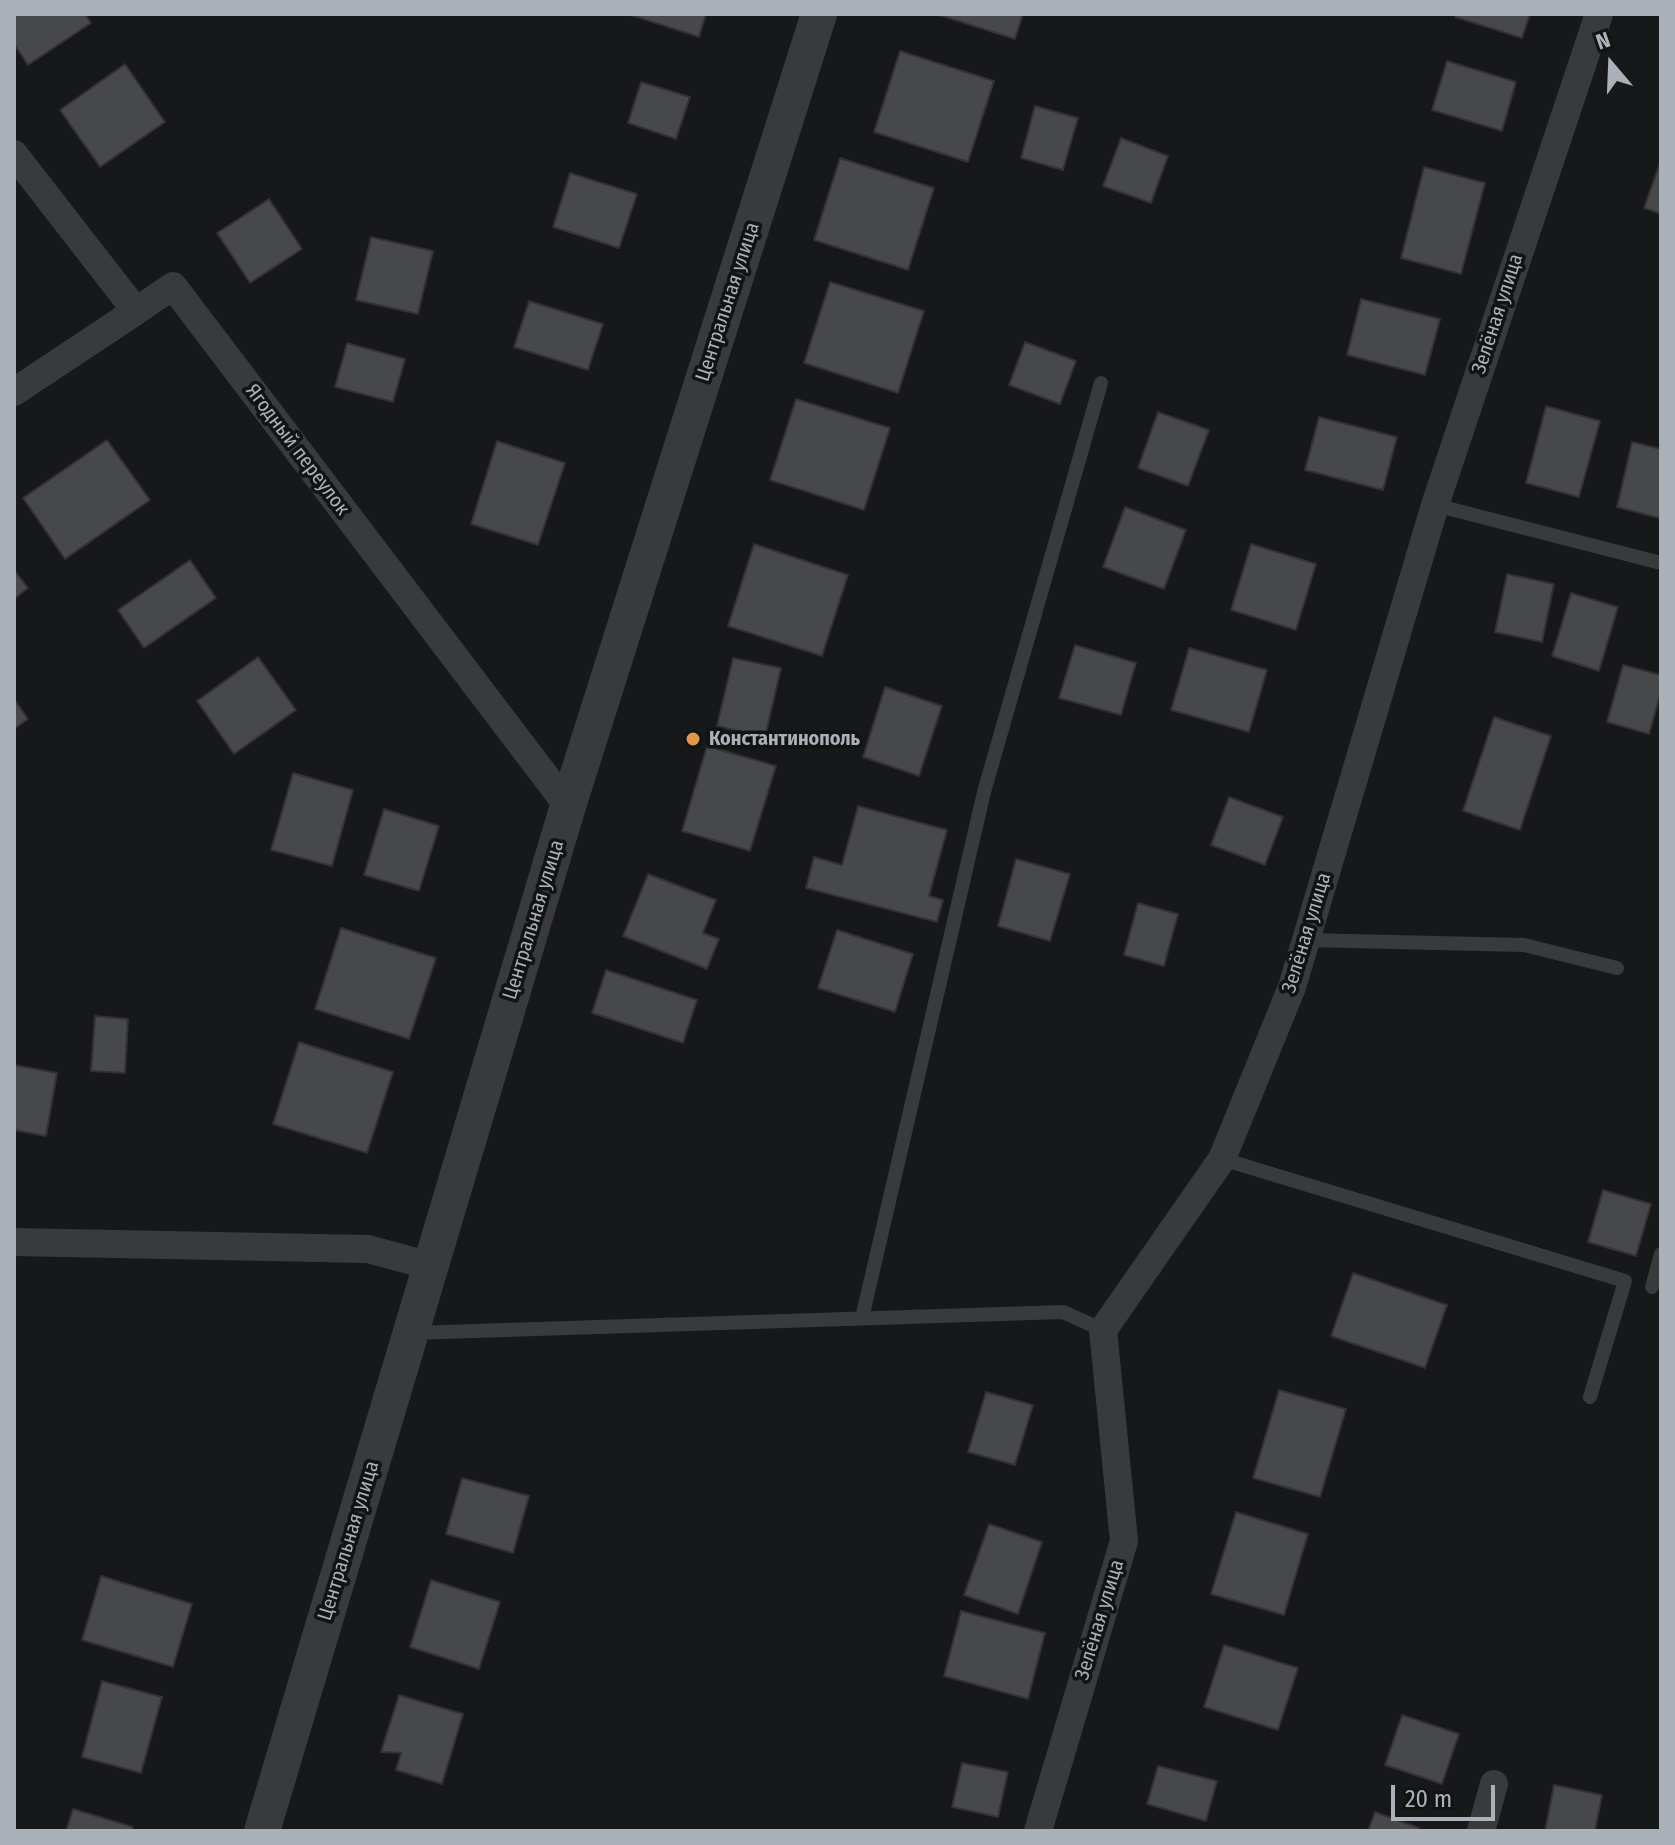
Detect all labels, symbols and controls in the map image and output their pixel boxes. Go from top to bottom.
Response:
north arrow [1571,24,1651,104]
text: N [1592,26,1614,56]
street label: Центральная улица [691,219,765,385]
street label: Зелёная улица [1467,251,1529,377]
street label: Ягодный переулок [240,380,354,520]
place label: Константинополь [709,727,860,751]
marker: Константинополь [684,730,702,748]
street label: Центральная улица [498,837,570,1003]
street label: Зелёная улица [1277,870,1337,996]
street label: Центральная улица [313,1458,385,1624]
street label: Зелёная улица [1070,1557,1130,1683]
scale bar [1395,1769,1499,1819]
text: 20 m [1405,1785,1452,1813]

